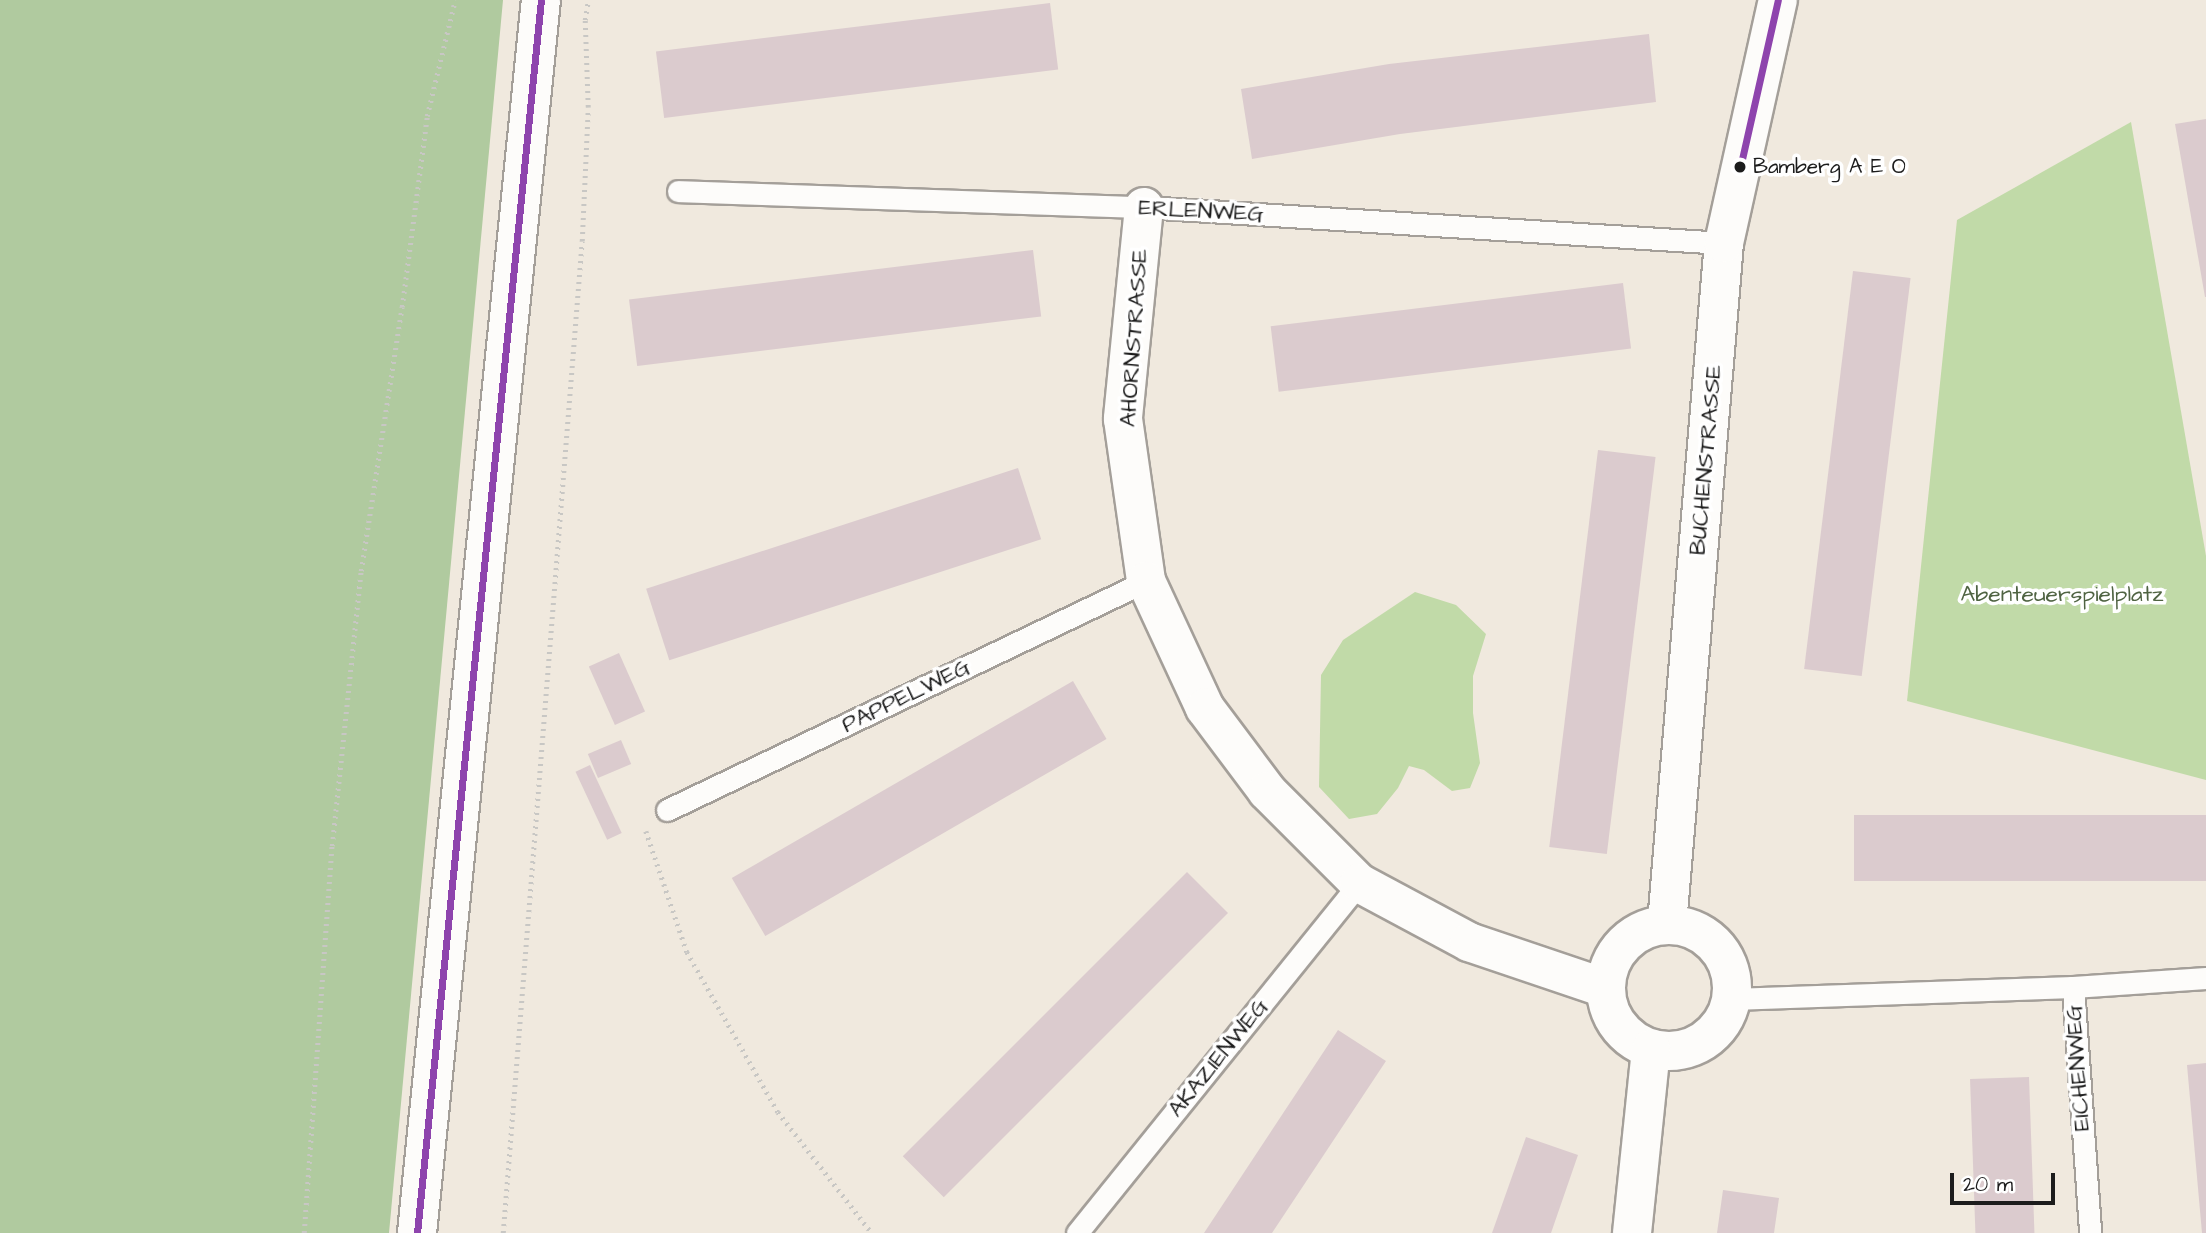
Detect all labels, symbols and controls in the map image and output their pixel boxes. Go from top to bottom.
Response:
place label: Bamberg A E O [1753,154,1906,180]
marker: Bamberg A E O [1733,160,1747,174]
street label: ERLENWEG [1138,194,1264,228]
street label: AHORNSTRASSE [1114,248,1154,428]
street label: BUCHENSTRASSE [1684,364,1728,556]
park label: Abenteuerspielplatz [1961,580,2163,608]
street label: PAPPELWEG [837,653,975,739]
street label: AKAZIENWEG [1162,993,1274,1123]
street label: EICHENWEG [2060,1004,2096,1132]
scale bar [1954,1160,2059,1204]
text: 20 m [1963,1170,2013,1199]

